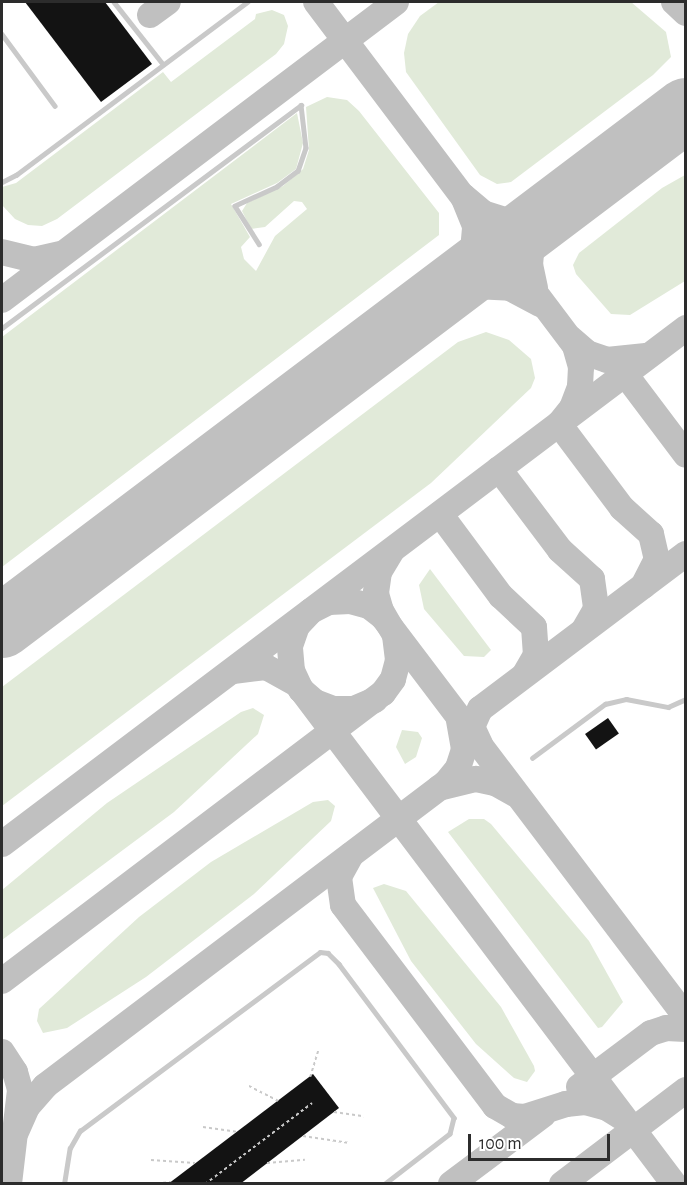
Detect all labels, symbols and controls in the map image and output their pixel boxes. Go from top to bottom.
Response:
scale bar [471,1122,614,1160]
text: 100 m [479,1135,522,1153]

